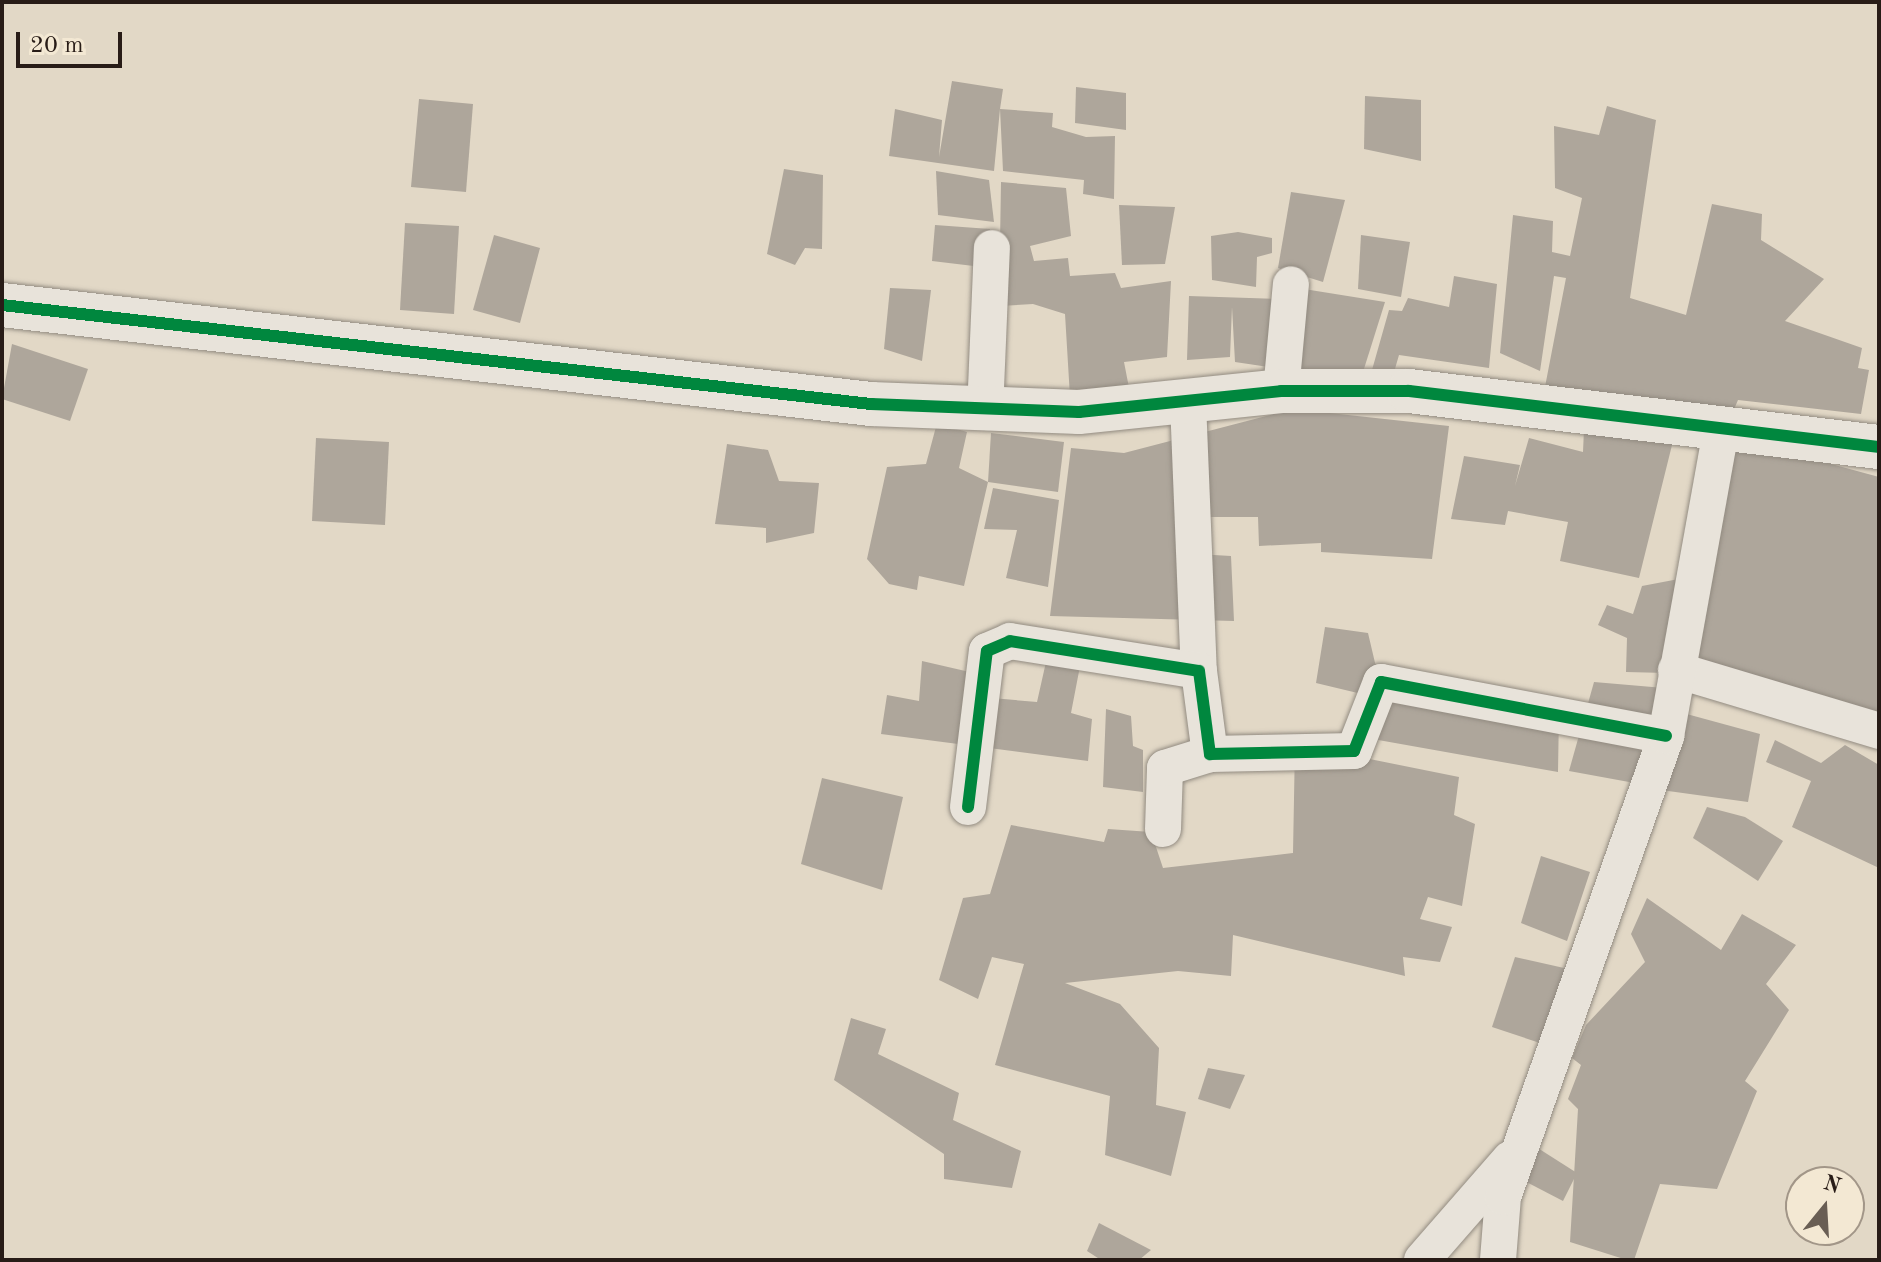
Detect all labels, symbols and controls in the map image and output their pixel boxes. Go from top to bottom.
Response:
scale bar [20,16,126,66]
text: 20 m [30,34,84,58]
north arrow [1785,1166,1865,1246]
text: N [1820,1172,1843,1198]

